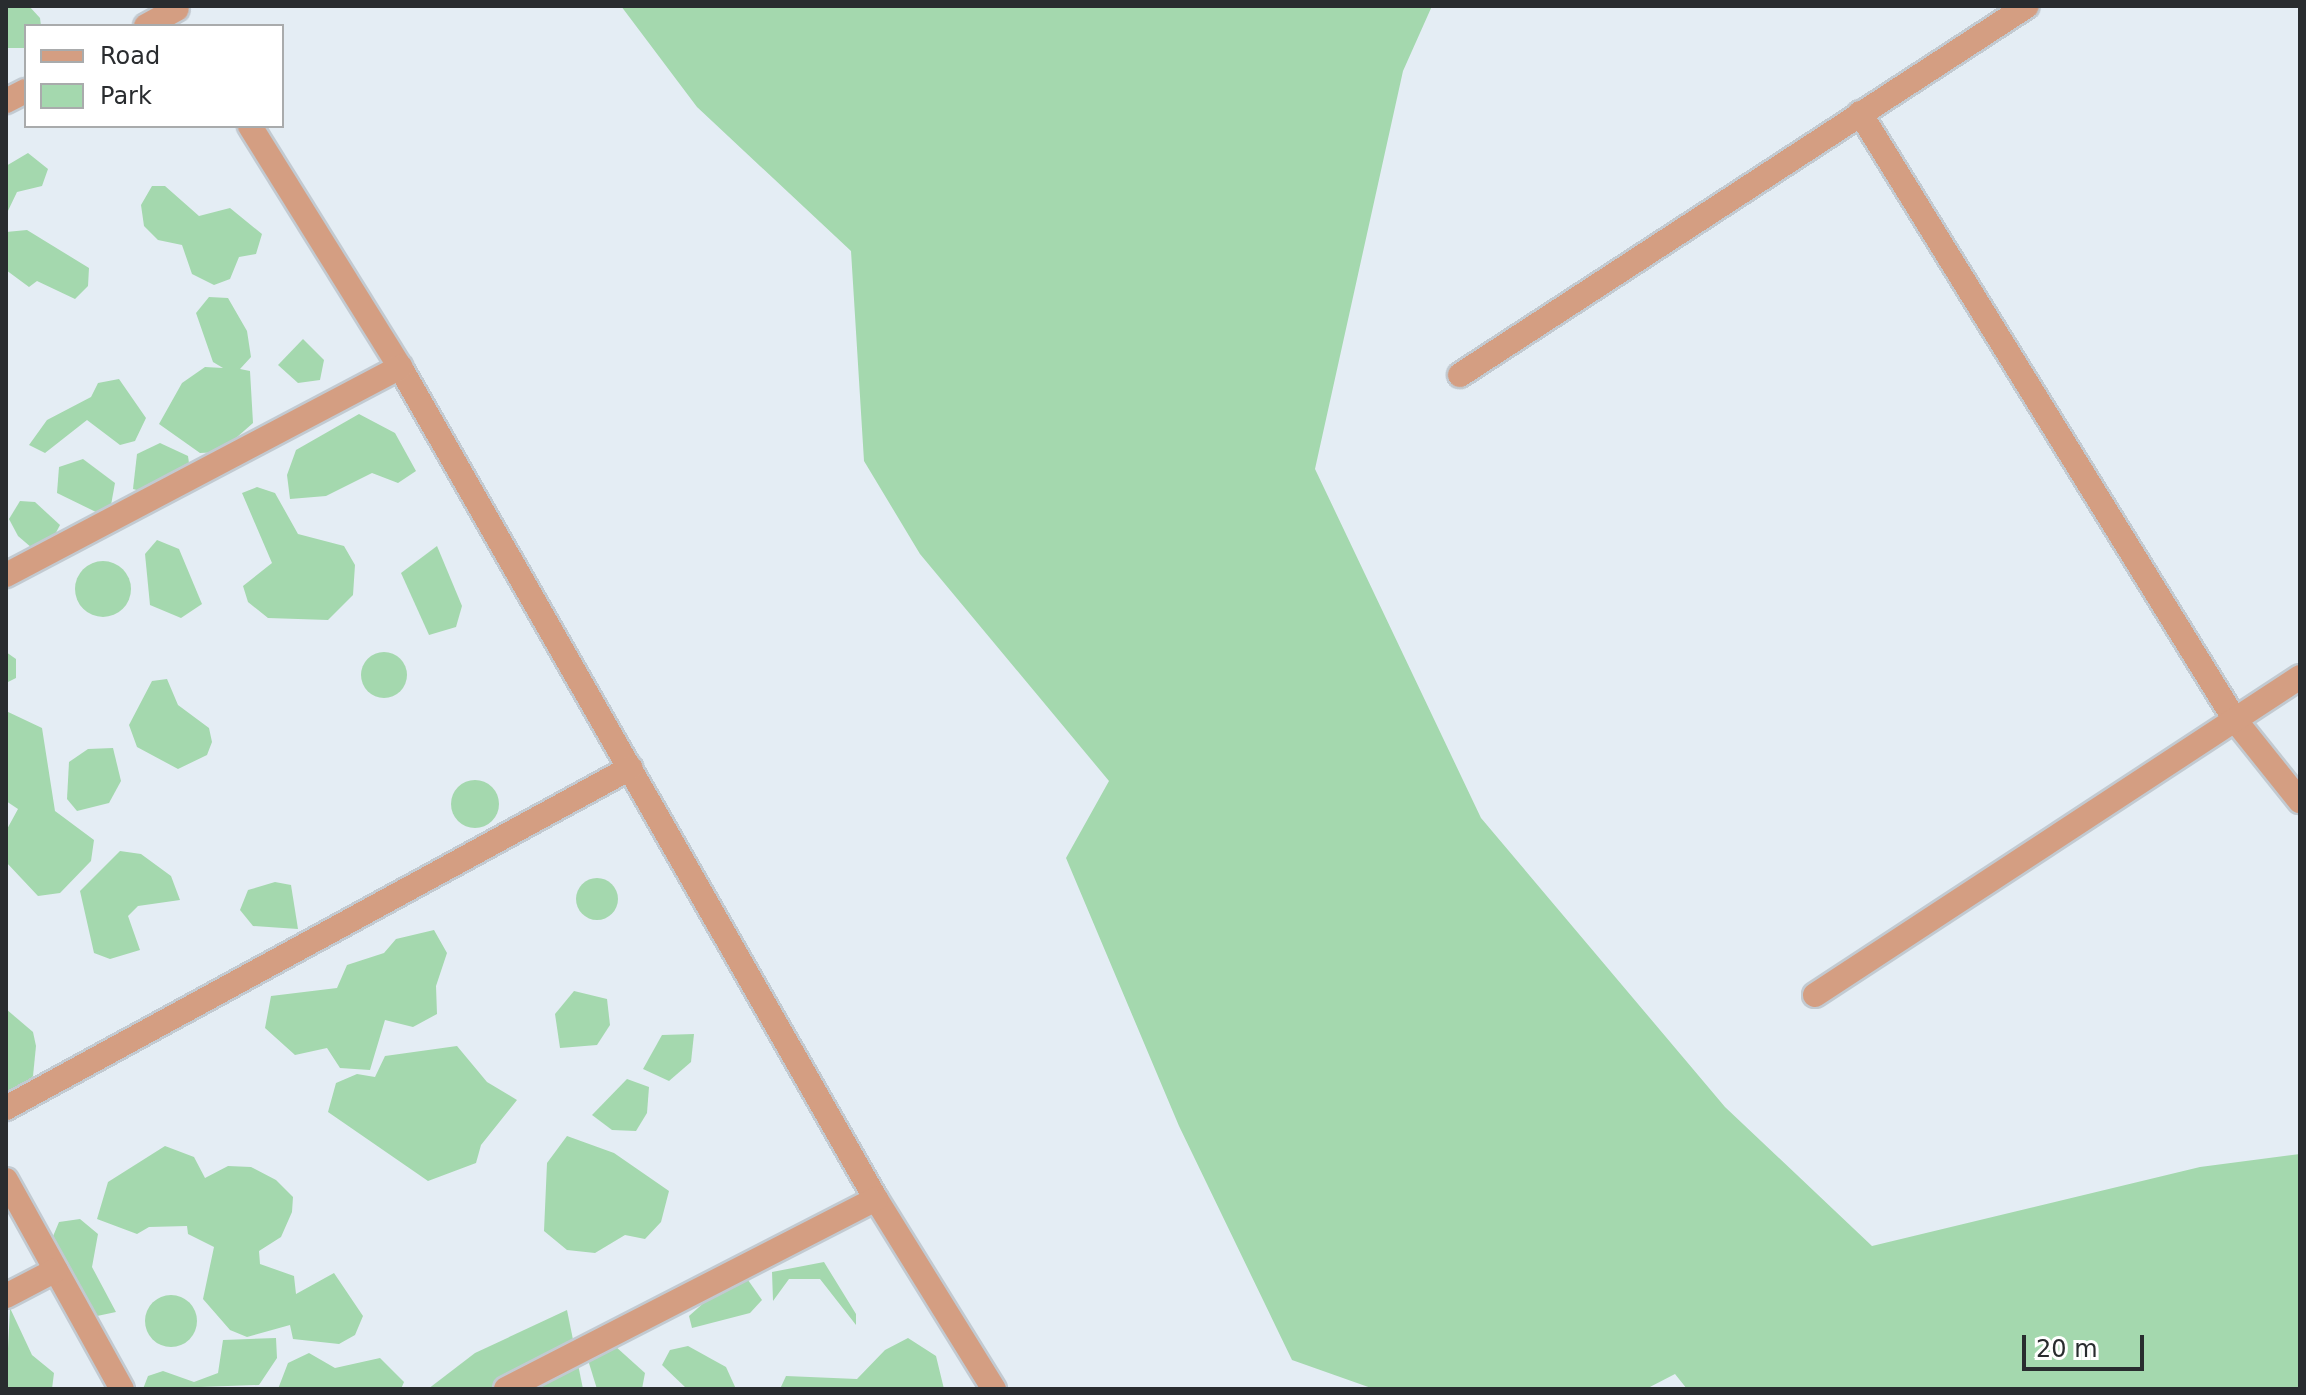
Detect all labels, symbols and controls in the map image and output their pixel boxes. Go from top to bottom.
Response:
legend [24,24,284,128]
text: Road [100,42,160,70]
text: Park [100,82,152,110]
scale bar [2026,1319,2148,1369]
text: 20 m [2036,1335,2098,1363]

